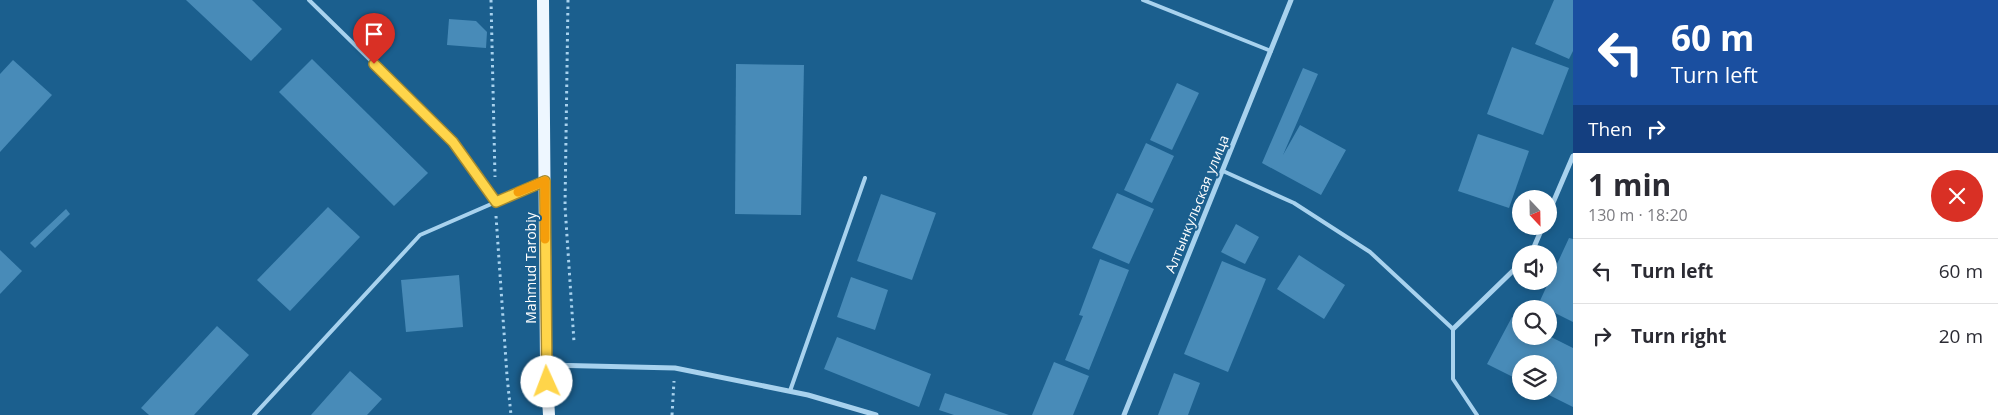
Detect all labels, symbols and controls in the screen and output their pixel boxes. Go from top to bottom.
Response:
pin [353,13,395,64]
text: 60 m [1671,14,1754,61]
icon: arrive [360,20,388,48]
icon: left [1588,20,1653,85]
text: Turn left [1671,59,1758,89]
icon: right [1642,115,1670,143]
text: Then [1588,116,1632,142]
street label: Алтынкульская улица [1160,132,1233,276]
text: 1 min [1588,164,1671,205]
button: close [1931,170,1983,222]
north arrow [1512,190,1558,235]
map controls [1512,190,1557,400]
text: 130 m · 18:20 [1588,204,1688,226]
street label: Mahmud Tarobiy [521,211,540,324]
button: sound [1512,245,1557,290]
icon: left [1588,257,1616,285]
text: Turn left [1631,258,1713,284]
text: 60 m [1939,258,1983,284]
button: search [1512,300,1557,345]
icon: right [1588,322,1616,350]
text: Turn right [1631,323,1726,349]
text: 20 m [1939,323,1983,349]
position arrow [520,355,572,407]
button: layers [1512,355,1557,400]

